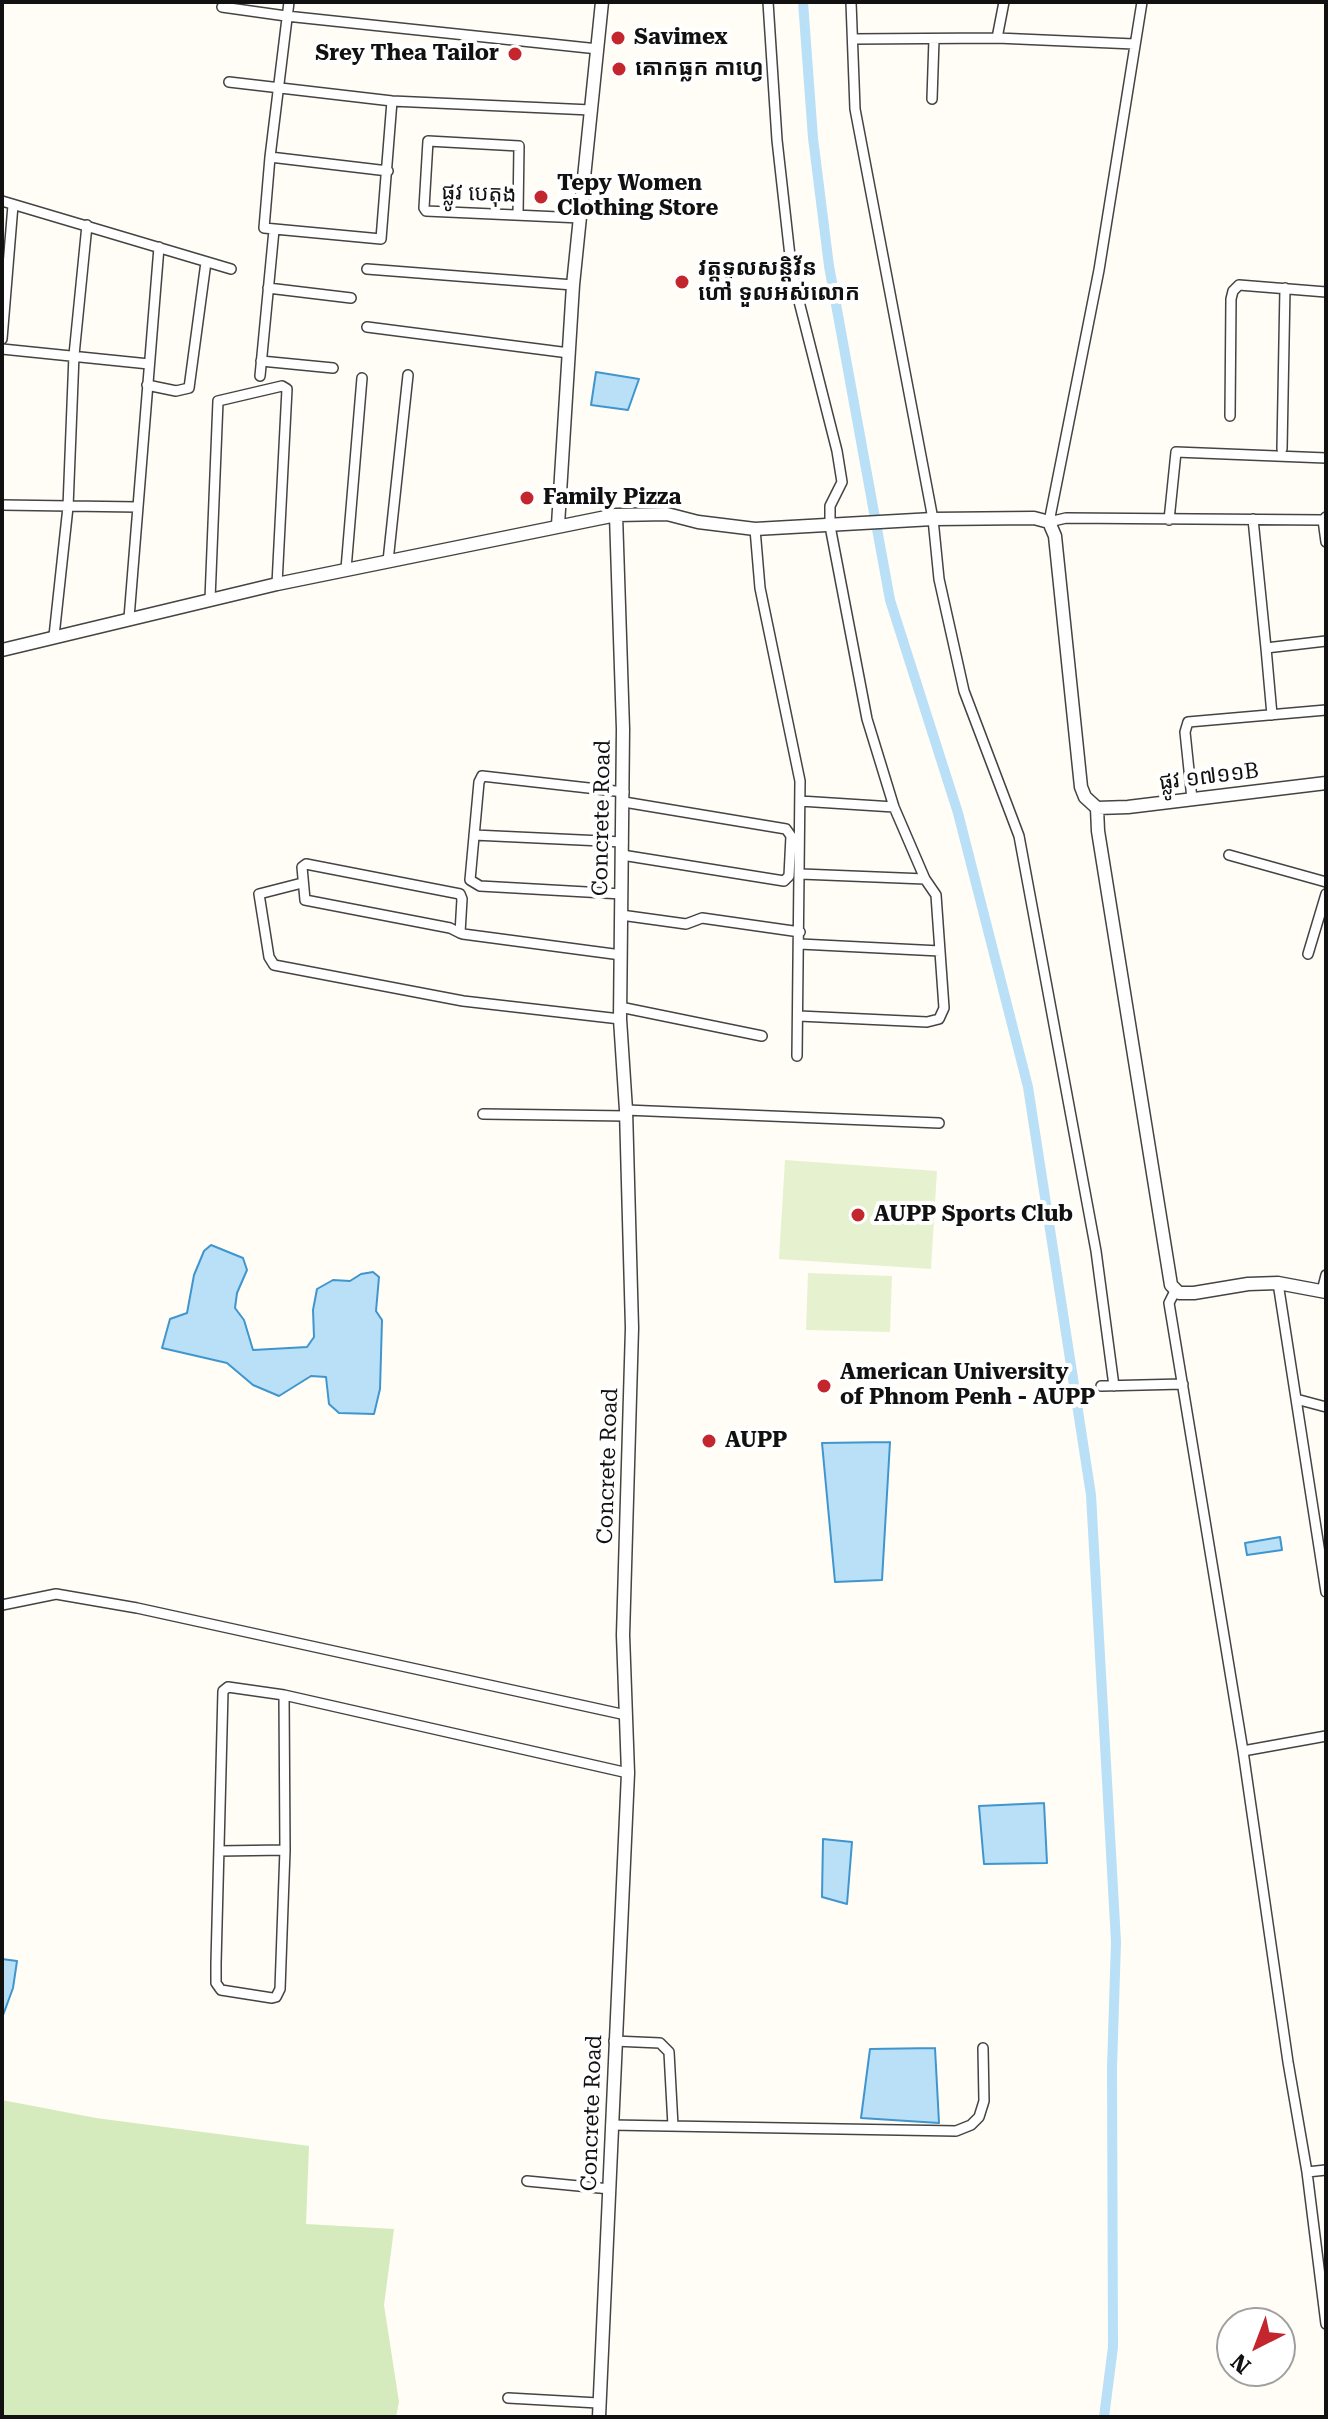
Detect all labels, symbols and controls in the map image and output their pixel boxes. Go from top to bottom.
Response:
place label: Savimex [634,25,728,51]
marker: Savimex [609,29,627,47]
place label: Srey Thea Tailor [315,41,499,67]
marker: Srey Thea Tailor [506,45,524,63]
place label: គោកធ្លក កាហ្វេ [635,56,764,82]
marker: គោកធ្លក កាហ្វេ [610,60,628,78]
place label: Tepy Women Clothing Store [557,171,718,222]
street label: ផ្លូវ បេតុង [441,180,517,208]
marker: Tepy Women Clothing Store [532,188,550,206]
place label: វត្តទូលសន្តិវ័ន ហៅ ទួលអស់លោក [698,256,860,308]
marker: វត្តទូលសន្តិវ័ន ហៅ ទួលអស់លោក [673,273,691,291]
place label: Family Pizza [543,485,681,511]
marker: Family Pizza [518,489,536,507]
street label: Concrete Road [587,740,617,896]
street label: ផ្លូវ ១៧១១B [1158,758,1260,796]
place label: AUPP Sports Club [874,1202,1073,1228]
marker: AUPP Sports Club [849,1206,867,1224]
place label: American University of Phnom Penh - AUPP [840,1360,1095,1412]
marker: American University of Phnom Penh - AUPP [815,1377,833,1395]
street label: Concrete Road [592,1387,624,1545]
place label: AUPP [725,1428,787,1454]
marker: AUPP [700,1432,718,1450]
street label: Concrete Road [576,2034,608,2192]
north arrow [1216,2307,1296,2387]
text: N [1226,2349,1256,2379]

